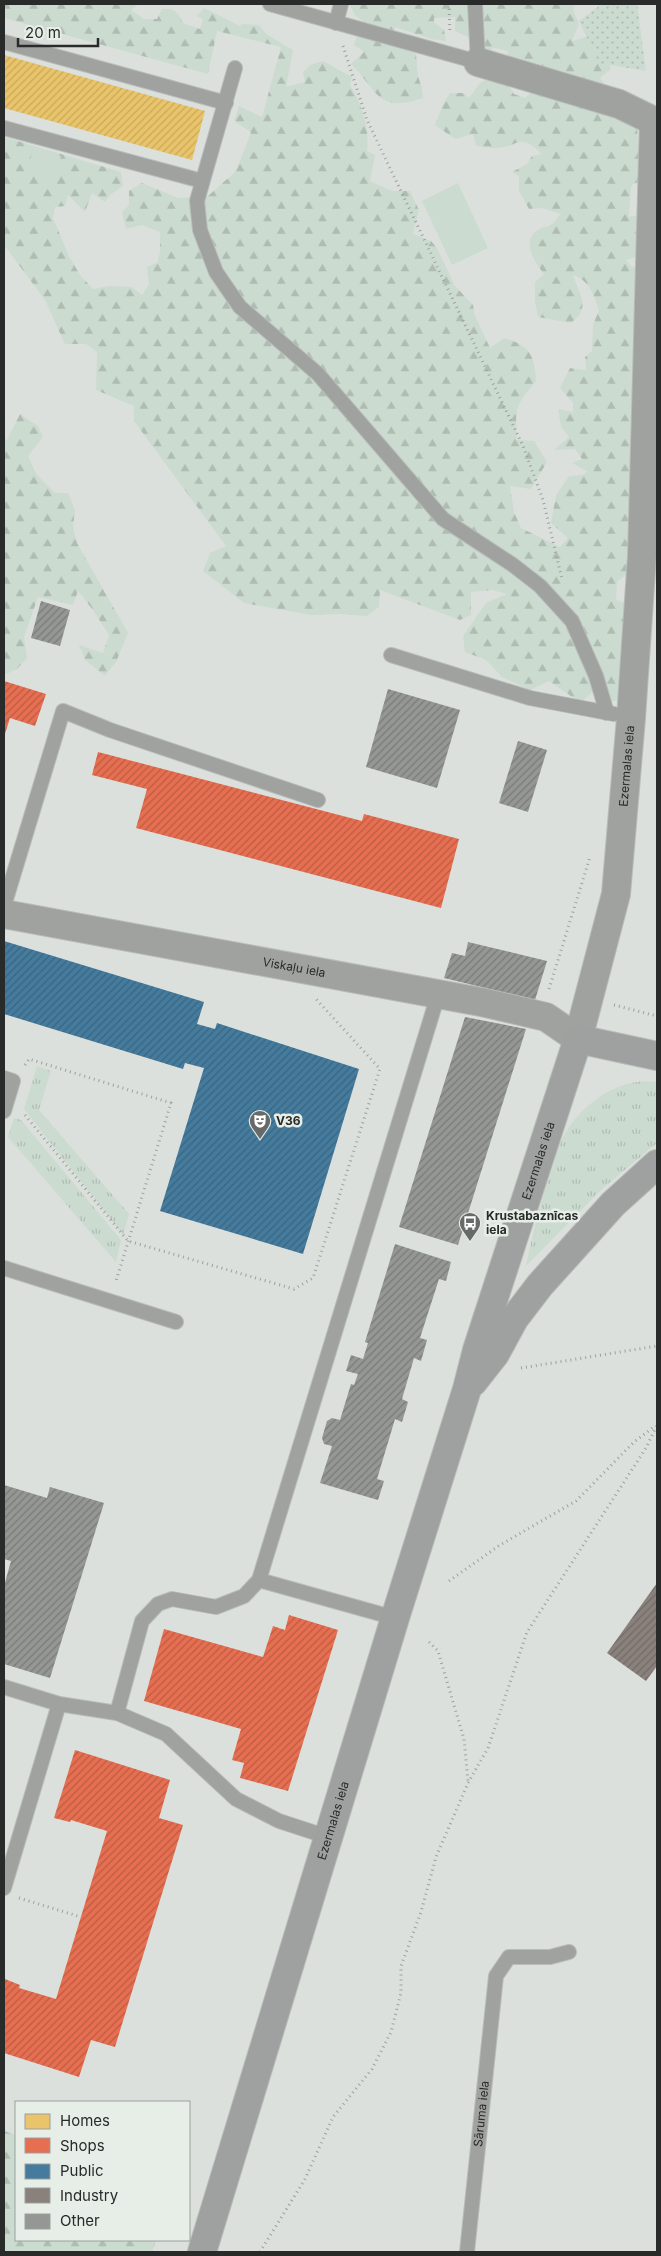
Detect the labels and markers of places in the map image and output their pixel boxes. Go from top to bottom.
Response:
theatre icon: V36 [248,1109,272,1140]
place label: V36 [276,1113,301,1128]
place label: Krustabaznīcas iela [486,1208,579,1237]
bus stop icon: Krustabaznīcas iela [458,1211,482,1242]

